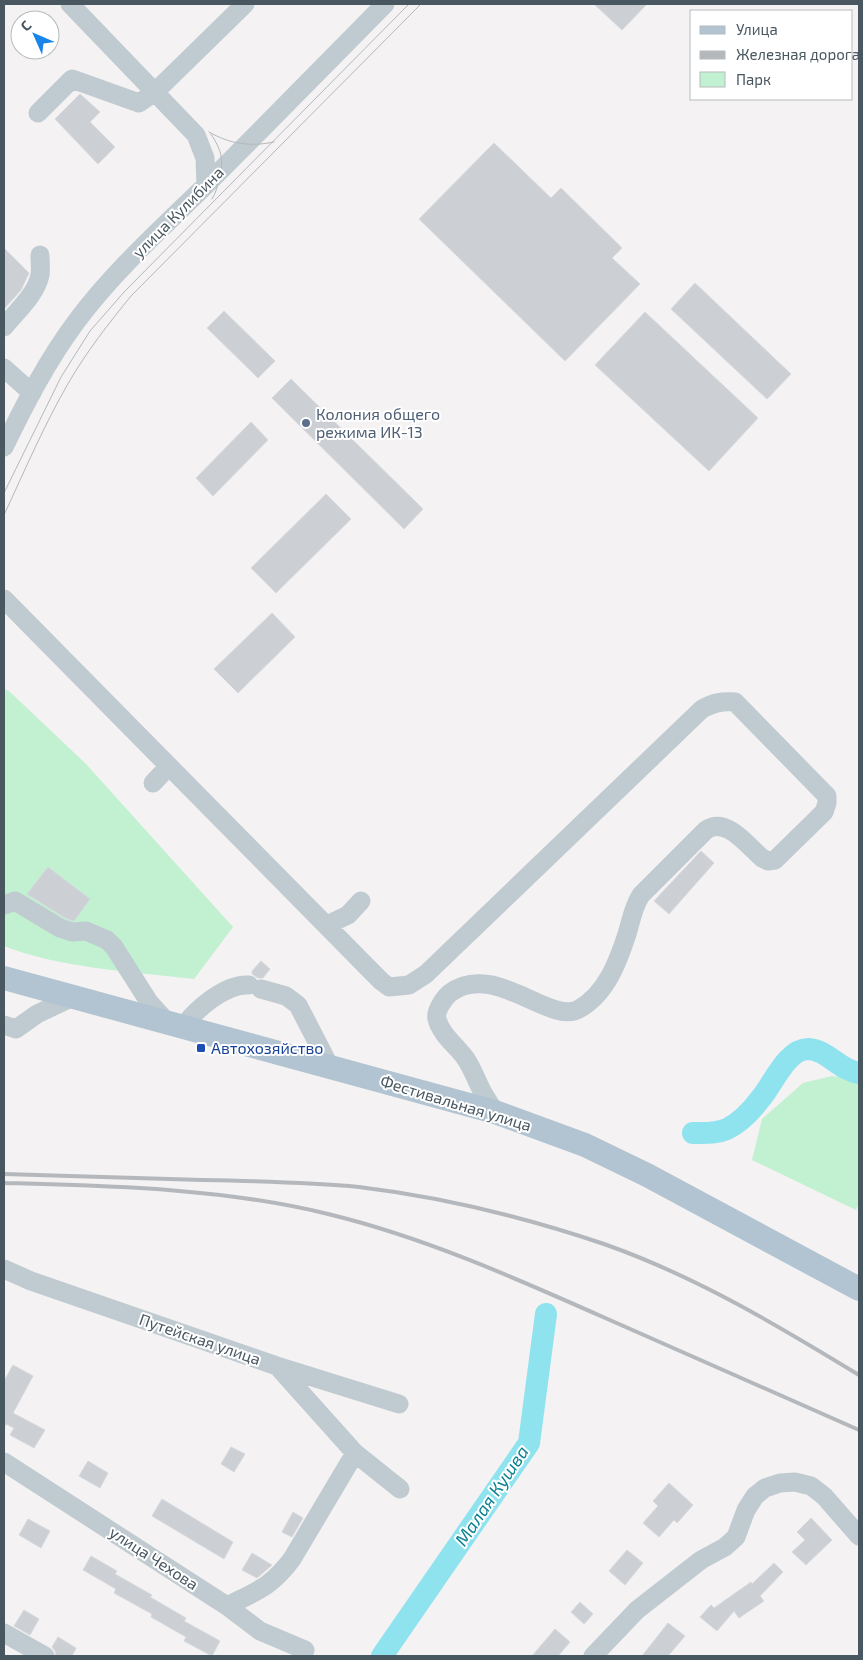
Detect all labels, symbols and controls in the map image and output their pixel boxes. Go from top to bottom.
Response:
north arrow [10,10,60,60]
legend [690,10,853,100]
text: С [17,17,34,34]
text: Улица [736,20,778,38]
text: Железная дорога [736,45,860,63]
text: Парк [736,70,771,88]
street label: улица Кулибина [128,162,228,262]
place label: Колония общего режима ИК-13 [316,404,440,441]
marker: Колония общего режима ИК-13 [300,417,312,429]
place label: Автохозяйство [211,1038,324,1057]
marker: Автохозяйство [195,1042,207,1054]
street label: Фестивальная улица [378,1070,534,1136]
street label: Путейская улица [137,1309,263,1369]
water label: Малая Кушва [450,1441,533,1550]
street label: улица Чехова [106,1522,202,1594]

